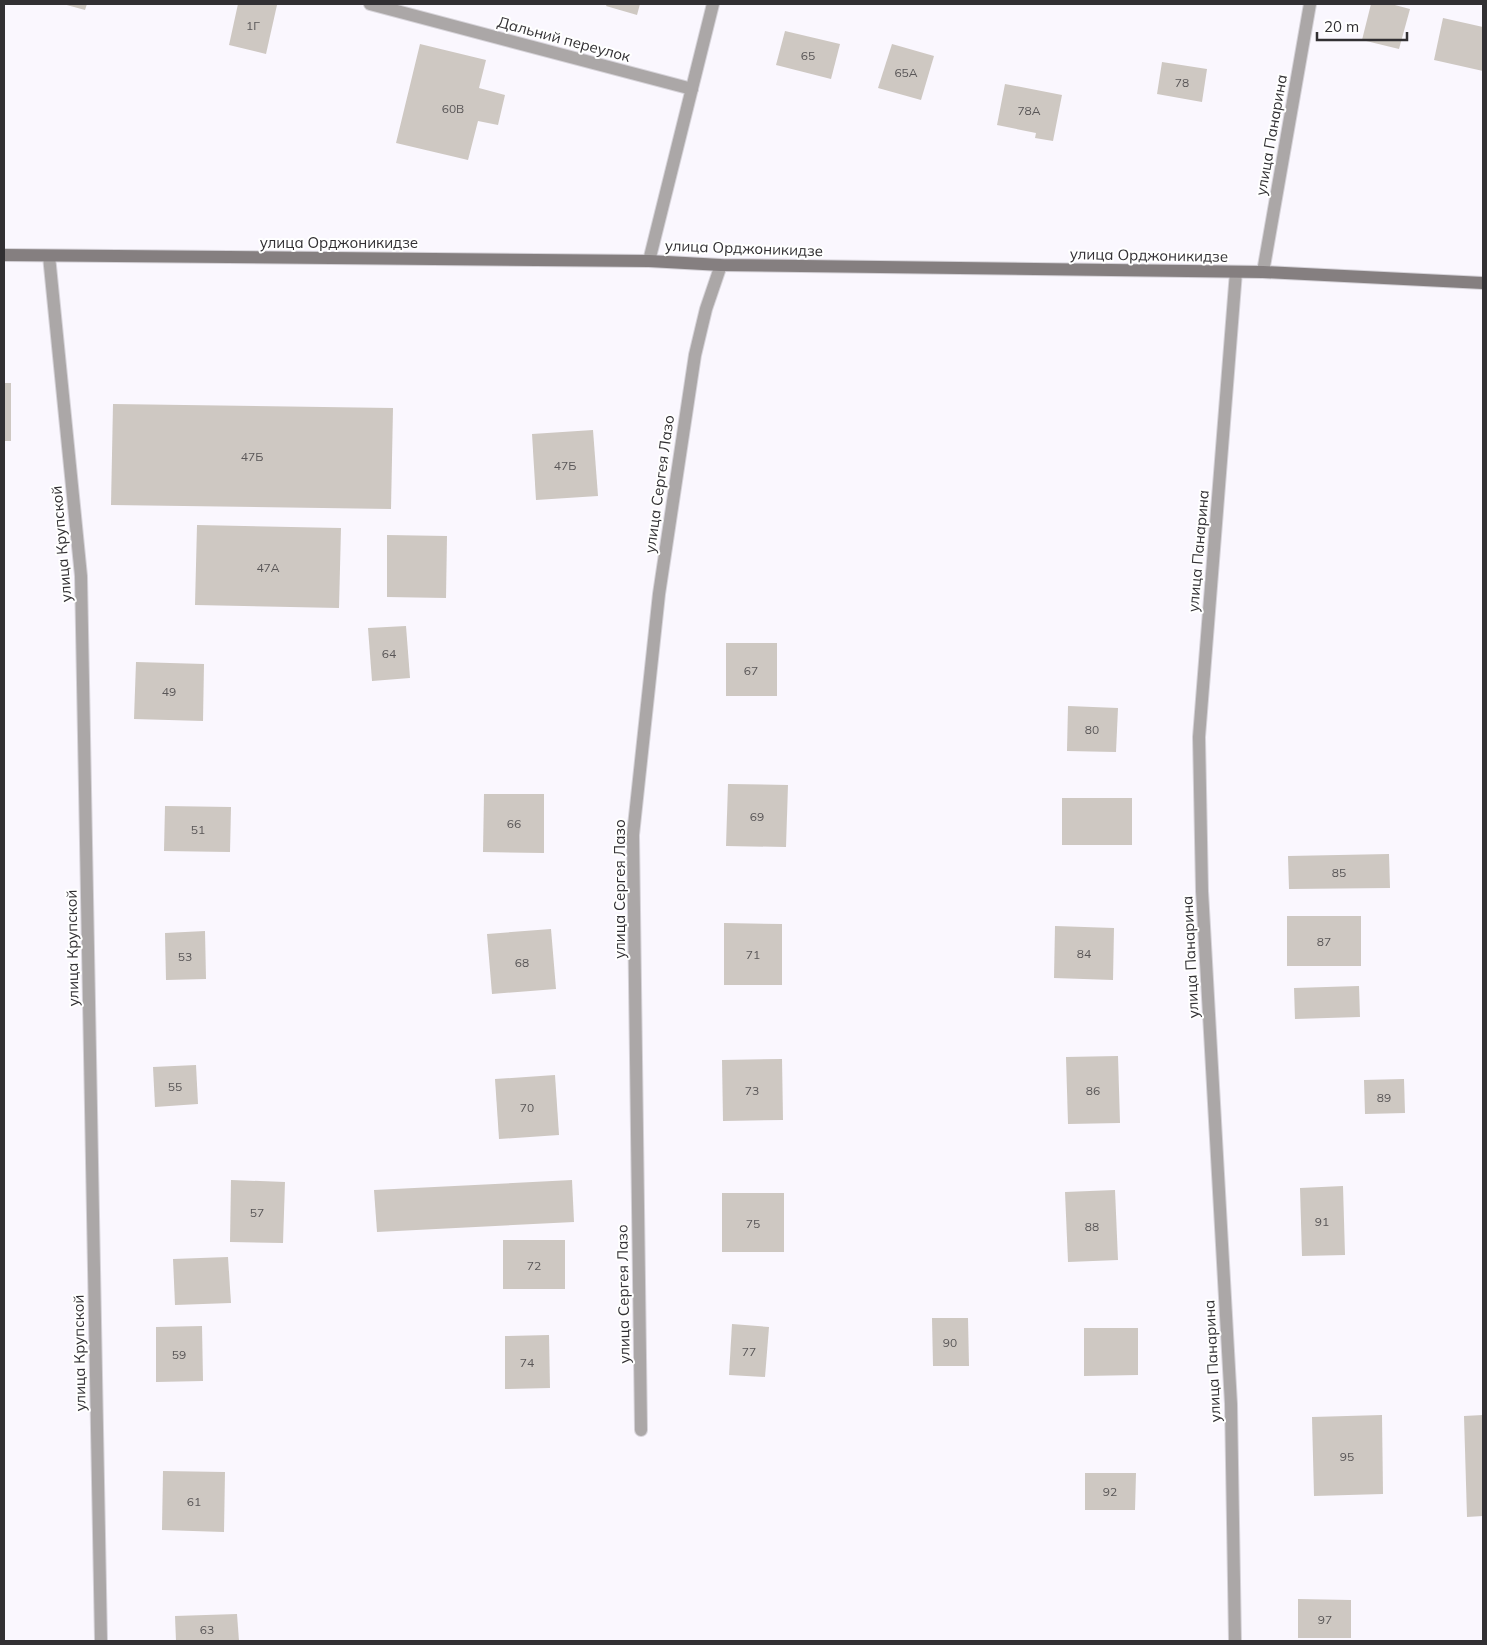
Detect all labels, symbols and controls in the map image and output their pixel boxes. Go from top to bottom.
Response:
scale bar [1317,10,1407,42]
street label: Дальний переулок [495,12,633,66]
text: 20 m [1324,17,1359,36]
house number: 1Г [246,18,260,33]
house number: 65 [801,48,815,63]
house number: 65А [894,65,918,80]
street label: улица Панарина [1251,73,1291,197]
house number: 78 [1175,75,1189,90]
house number: 60В [442,101,464,116]
house number: 78А [1017,103,1041,118]
street label: улица Орджоникидзе [260,233,418,252]
street label: улица Орджоникидзе [665,236,823,260]
street label: улица Орджоникидзе [1070,244,1228,266]
street label: улица Сергея Лазо [640,414,678,554]
house number: 47Б [241,449,263,464]
house number: 47Б [554,458,576,473]
street label: улица Крупской [46,485,76,603]
street label: улица Панарина [1183,489,1213,613]
house number: 47А [256,560,280,575]
house number: 64 [382,646,396,661]
house number: 67 [744,663,758,678]
house number: 49 [162,684,176,699]
house number: 80 [1085,722,1099,737]
house number: 69 [750,809,764,824]
house number: 66 [507,816,521,831]
street label: улица Сергея Лазо [610,819,629,959]
house number: 51 [191,822,205,837]
house number: 85 [1332,865,1346,880]
street label: улица Крупской [61,889,83,1007]
street label: улица Панарина [1177,895,1203,1019]
house number: 87 [1317,934,1331,949]
house number: 84 [1077,946,1091,961]
house number: 71 [746,947,760,962]
house number: 53 [178,949,192,964]
house number: 68 [515,955,529,970]
house number: 55 [168,1079,182,1094]
house number: 73 [745,1083,759,1098]
house number: 86 [1086,1083,1100,1098]
house number: 89 [1377,1090,1391,1105]
house number: 70 [520,1100,534,1115]
house number: 57 [250,1205,264,1220]
house number: 91 [1315,1214,1329,1229]
house number: 75 [746,1216,760,1231]
house number: 88 [1085,1219,1099,1234]
street label: улица Сергея Лазо [612,1224,634,1364]
house number: 72 [527,1258,541,1273]
street label: улица Крупской [68,1294,90,1412]
street label: улица Панарина [1199,1299,1225,1423]
house number: 90 [943,1335,957,1350]
house number: 77 [742,1344,756,1359]
house number: 59 [172,1347,186,1362]
house number: 74 [520,1355,534,1370]
house number: 95 [1340,1449,1354,1464]
house number: 92 [1103,1484,1117,1499]
house number: 61 [187,1494,201,1509]
house number: 97 [1318,1612,1332,1627]
house number: 63 [200,1622,214,1637]

